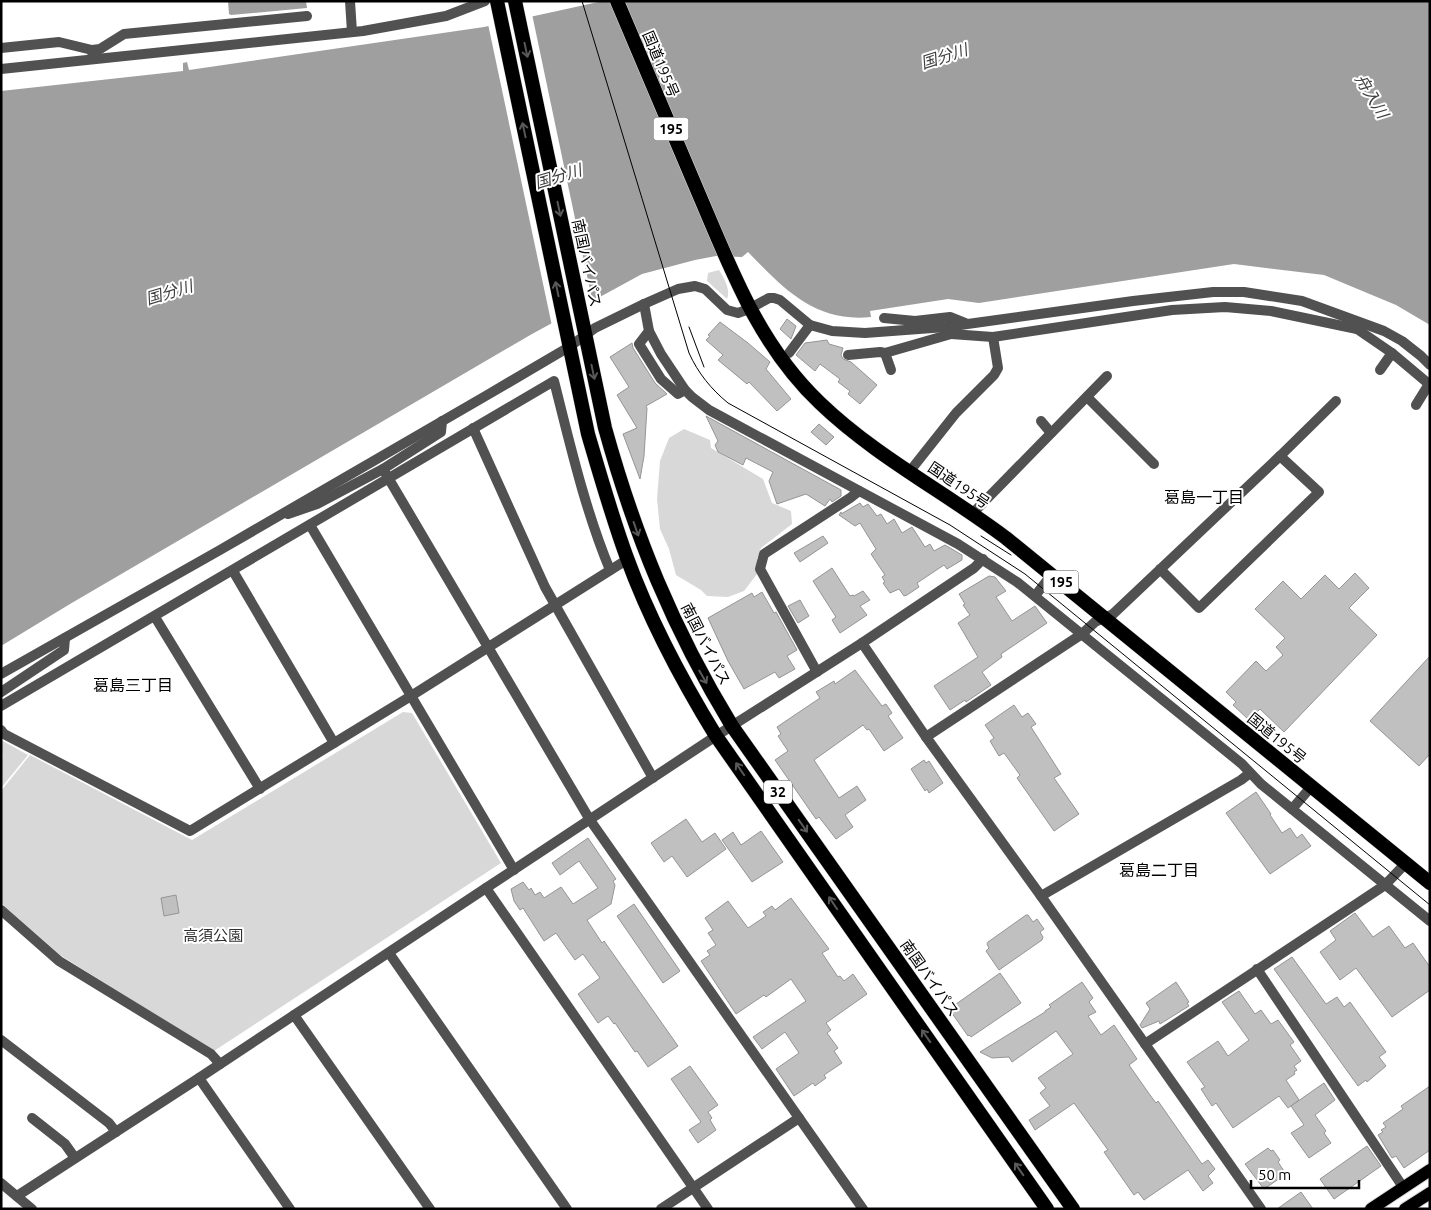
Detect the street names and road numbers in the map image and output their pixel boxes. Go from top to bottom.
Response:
street label: 国道195号 [639,28,683,100]
road number: 195 [654,118,688,140]
street label: 南国バイパス [569,217,605,309]
street label: 国道195号 [925,458,993,512]
road number: 195 [1044,570,1078,594]
street label: 南国バイパス [678,600,734,688]
street label: 国道195号 [1244,709,1310,767]
road number: 32 [764,780,792,804]
street label: 南国バイパス [897,936,963,1020]

